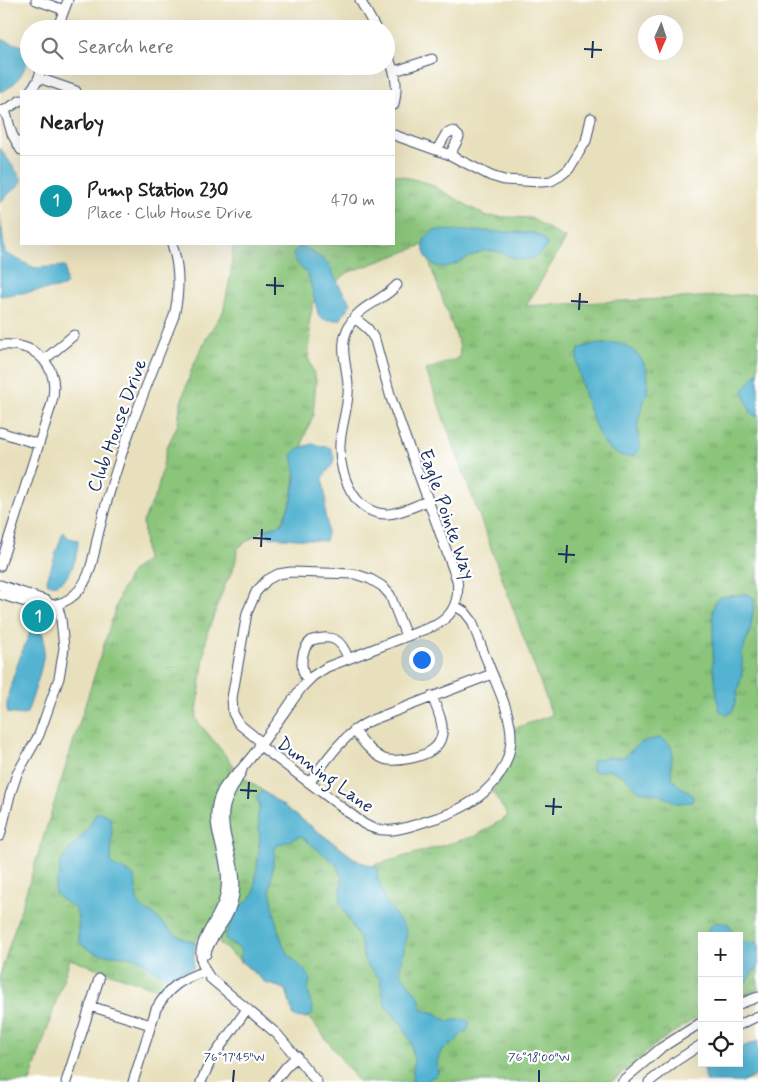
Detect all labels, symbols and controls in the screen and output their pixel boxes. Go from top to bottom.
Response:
north arrow [638,15,683,60]
search box [20,20,395,75]
icon: search [38,34,66,62]
text: Search here [78,35,174,60]
text: Nearby [40,109,104,137]
text: Pump Station 230 [87,178,228,203]
text: 1 [52,190,60,211]
text: 470 m [331,190,375,211]
text: Place · Club House Drive [87,203,253,224]
street label: Club House Drive [82,355,153,496]
street label: Eagle Pointe Way [412,446,481,583]
pin: 1 [22,597,54,635]
your location [409,647,435,673]
street label: Dunning Lane [270,731,379,821]
map controls [698,932,743,1067]
button: + [698,932,743,977]
button: − [698,977,743,1022]
button: locate [698,1022,743,1067]
text: 76°17'45"W [204,1050,264,1066]
text: 76°18'00"W [508,1050,570,1066]

